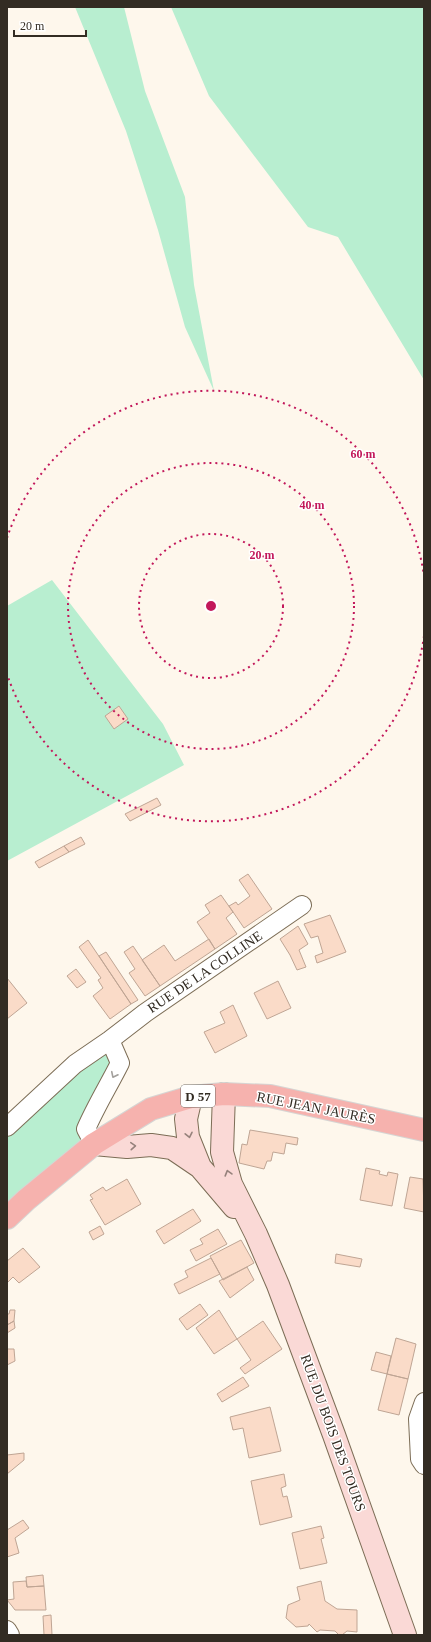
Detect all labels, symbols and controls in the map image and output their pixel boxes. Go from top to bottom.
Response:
scale bar [14,12,86,38]
text: 20 m [20,19,45,33]
text: 60 m [351,447,376,461]
text: 40 m [300,498,325,512]
text: 20 m [250,548,275,562]
centre of rings [204,599,218,613]
street label: RUE DE LA COLLINE [145,928,265,1016]
one-way arrow [111,1071,118,1079]
road number: D 57 [181,1085,215,1107]
street label: RUE JEAN JAURÈS [255,1088,377,1127]
one-way arrow [184,1132,192,1138]
one-way arrow [130,1142,136,1151]
one-way arrow [224,1170,233,1177]
street label: RUE DU BOIS DES TOURS [298,1352,368,1514]

